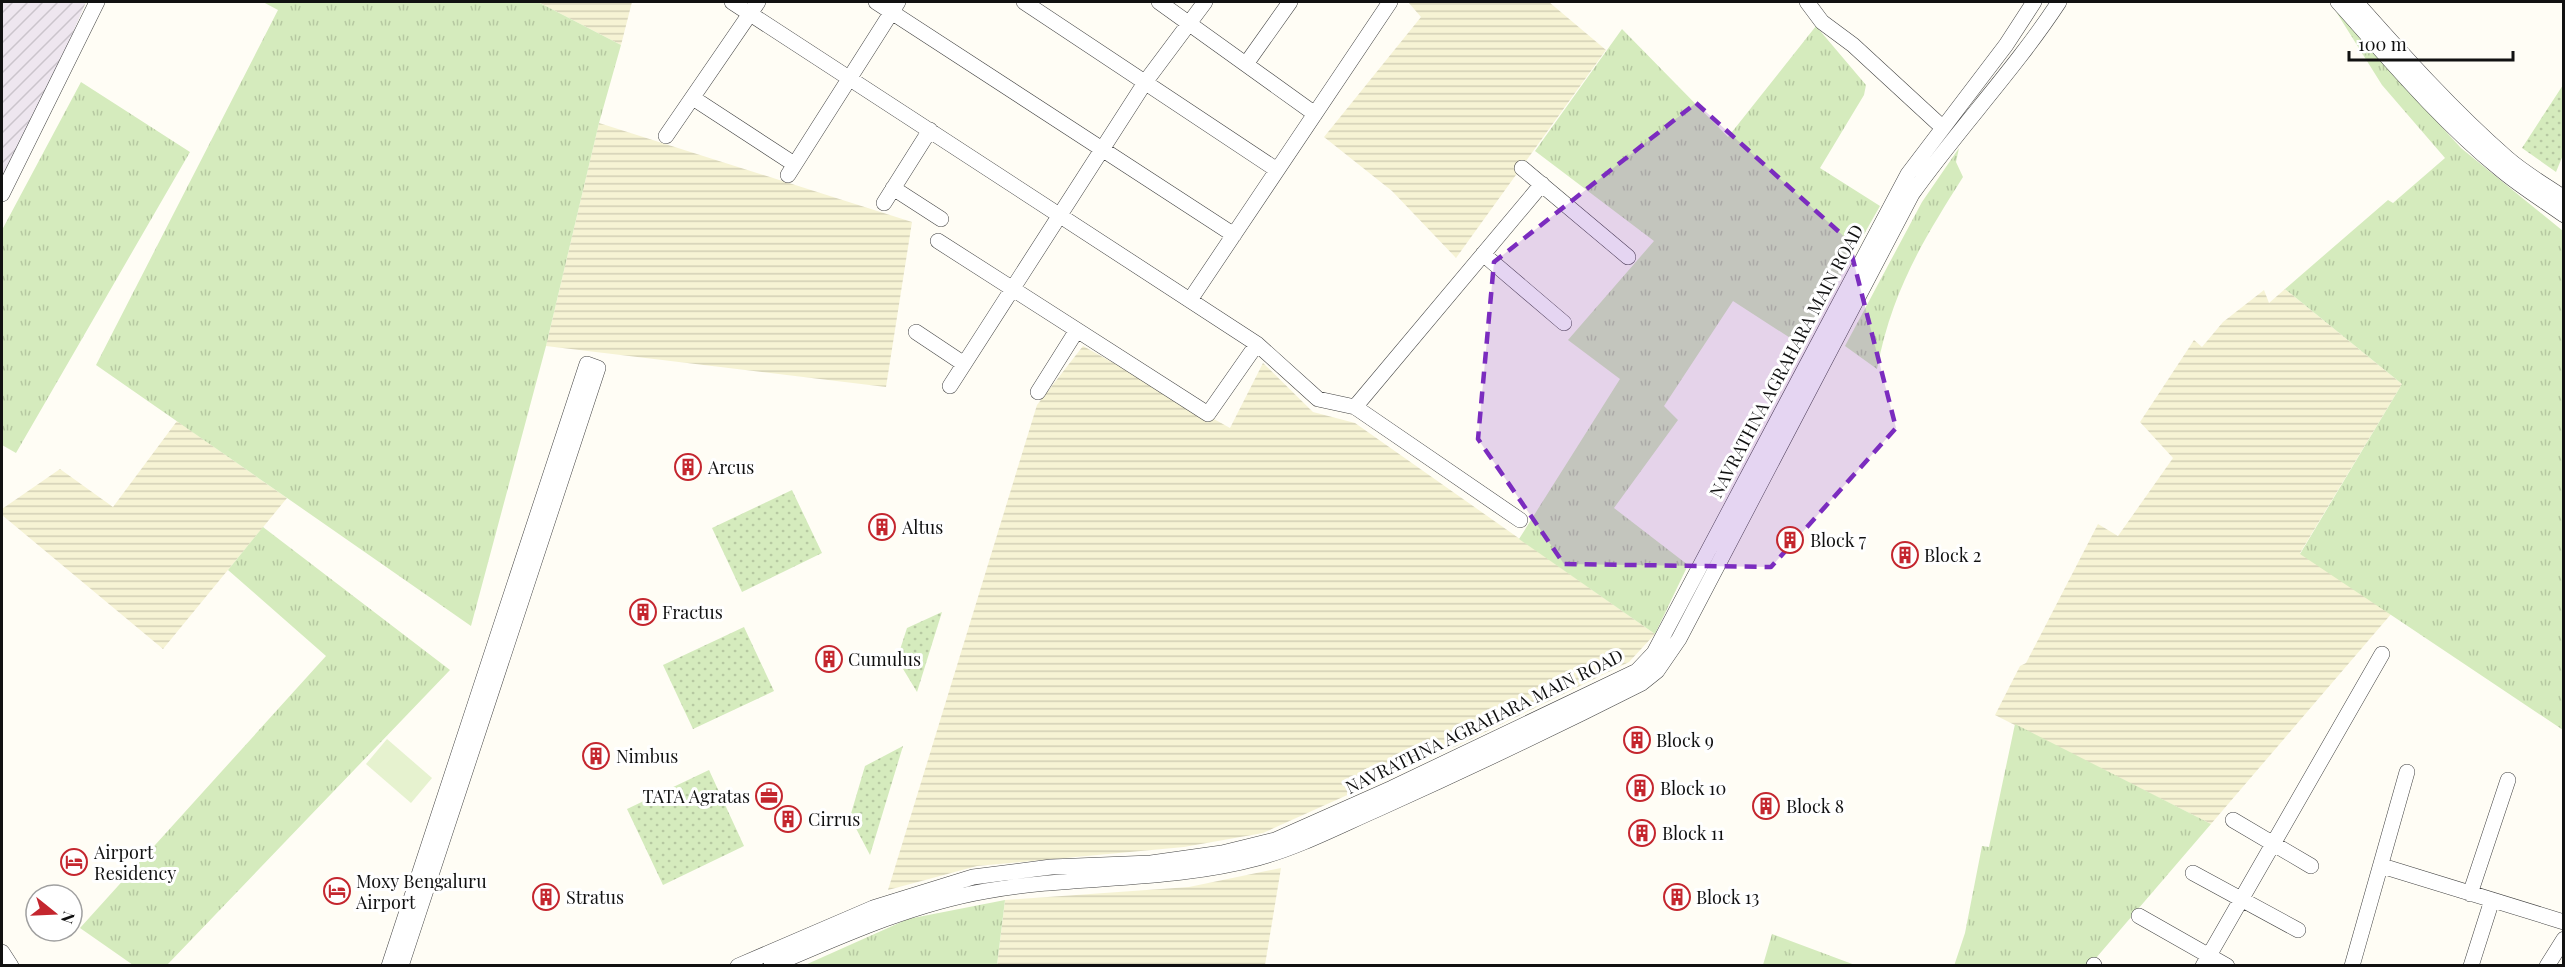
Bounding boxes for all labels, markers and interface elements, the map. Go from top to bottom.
scale bar [2349,24,2512,62]
text: 100 m [2358,32,2407,56]
street label: NAVRATHNA AGRAHARA MAIN ROAD [1704,220,1868,502]
building icon: Arcus [673,452,703,482]
place label: Arcus [707,455,754,479]
building icon: Altus [867,512,897,542]
place label: Altus [901,515,943,539]
building icon: Block 7 [1775,525,1805,555]
place label: Block 7 [1810,528,1867,552]
building icon: Block 2 [1890,540,1920,570]
place label: Block 2 [1924,543,1981,567]
building icon: Fractus [628,597,658,627]
place label: Fractus [662,600,723,624]
street label: NAVRATHNA AGRAHARA MAIN ROAD [1341,643,1627,799]
building icon: Cumulus [814,644,844,674]
place label: Cumulus [848,647,921,671]
building icon: Block 9 [1622,725,1652,755]
place label: Block 9 [1656,728,1714,752]
building icon: Nimbus [581,741,611,771]
place label: Nimbus [616,744,678,768]
building icon: Block 10 [1625,773,1655,803]
place label: Block 10 [1660,776,1726,800]
office icon: TATA Agratas [754,781,784,811]
place label: TATA Agratas [642,784,750,808]
building icon: Block 8 [1751,791,1781,821]
place label: Block 8 [1786,794,1844,818]
building icon: Cirrus [773,804,803,834]
place label: Cirrus [808,807,860,831]
building icon: Block 11 [1627,818,1657,848]
place label: Block 11 [1662,821,1724,845]
place label: Airport Residency [93,840,176,885]
hotel icon: Airport Residency [59,847,89,877]
place label: Moxy Bengaluru Airport [355,869,487,914]
hotel icon: Moxy Bengaluru Airport [322,876,352,906]
building icon: Stratus [531,882,561,912]
building icon: Block 13 [1662,882,1692,912]
north arrow [24,883,84,943]
place label: Stratus [566,885,624,909]
place label: Block 13 [1696,885,1759,909]
text: N [57,909,81,927]

